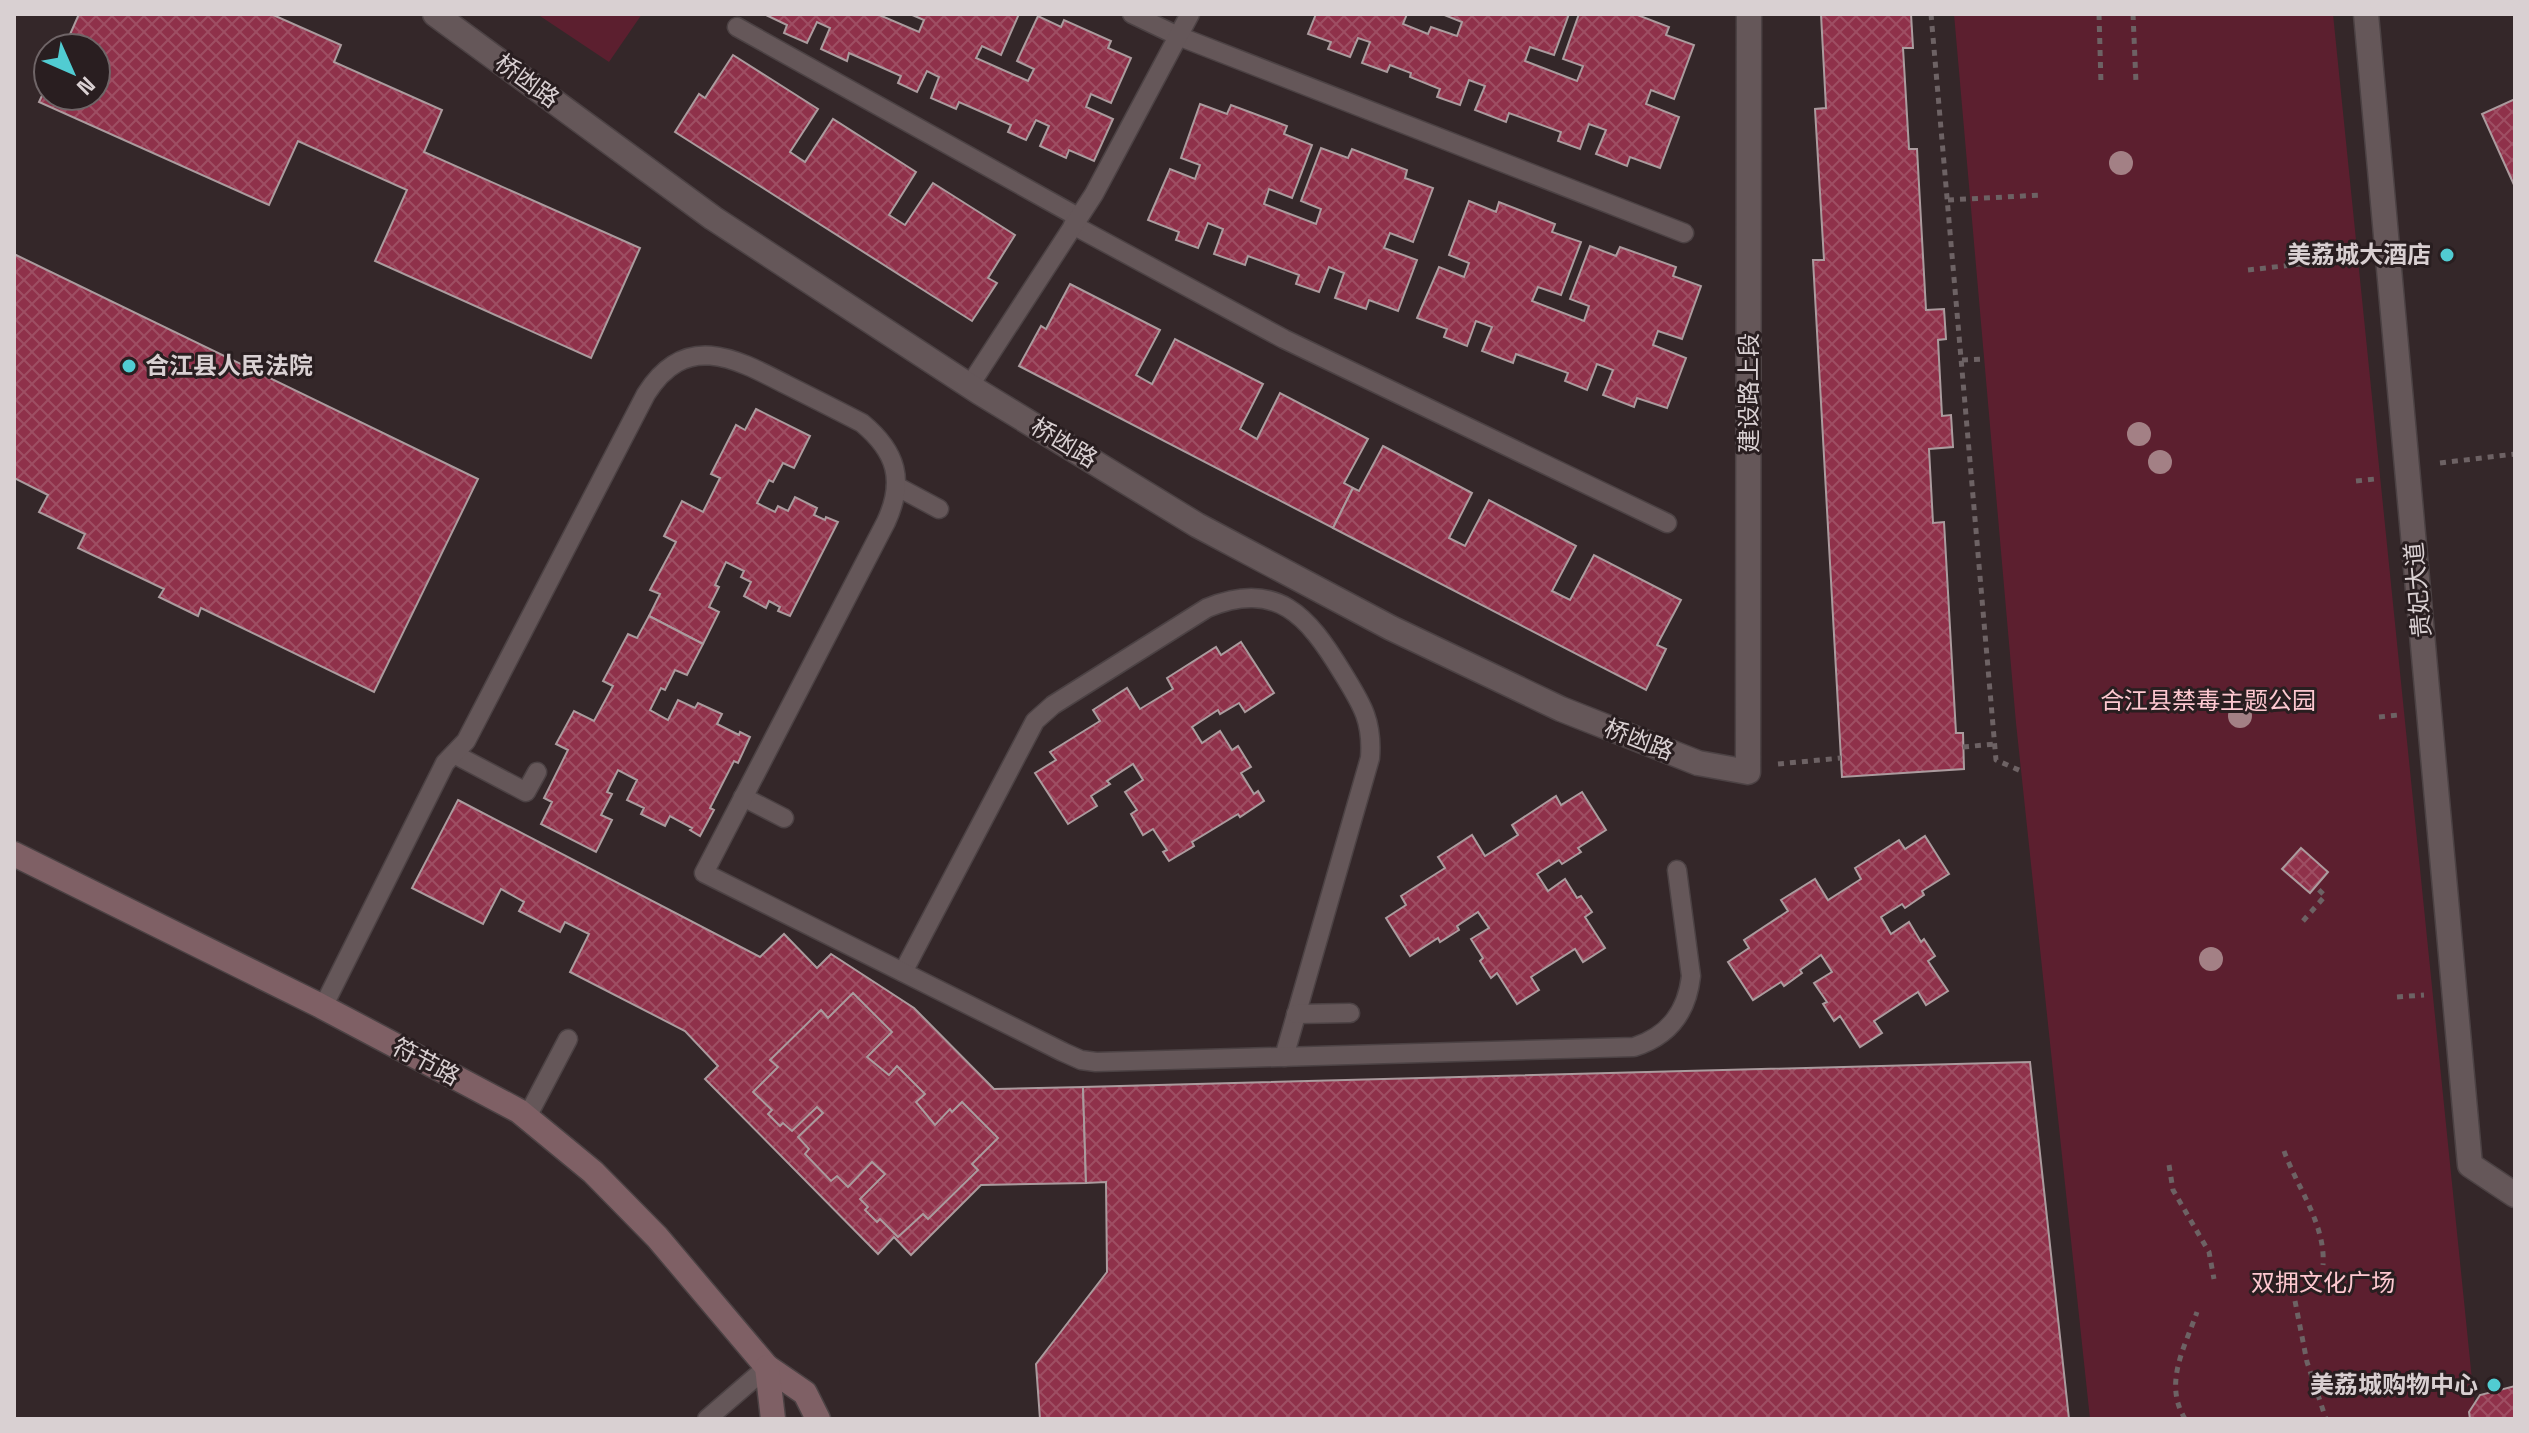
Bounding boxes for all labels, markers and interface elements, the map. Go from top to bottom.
north arrow [32,32,112,112]
street label: 桥凼路 [489,47,566,114]
text: N [71,71,101,101]
place label: 美荔城大酒店 [2287,239,2431,270]
marker: 美荔城大酒店 [2438,246,2456,264]
street label: 建设路上段 [1733,333,1764,453]
place label: 合江县人民法院 [145,350,313,381]
marker: 合江县人民法院 [120,357,138,375]
street label: 桥凼路 [1025,411,1103,474]
street label: 贵妃大道 [2398,541,2437,639]
park label: 合江县禁毒主题公园 [2100,685,2316,716]
street label: 桥凼路 [1600,712,1678,767]
street label: 符节路 [387,1031,465,1092]
park label: 双拥文化广场 [2251,1267,2395,1298]
place label: 美荔城购物中心 [2310,1369,2478,1400]
marker: 美荔城购物中心 [2485,1376,2503,1394]

